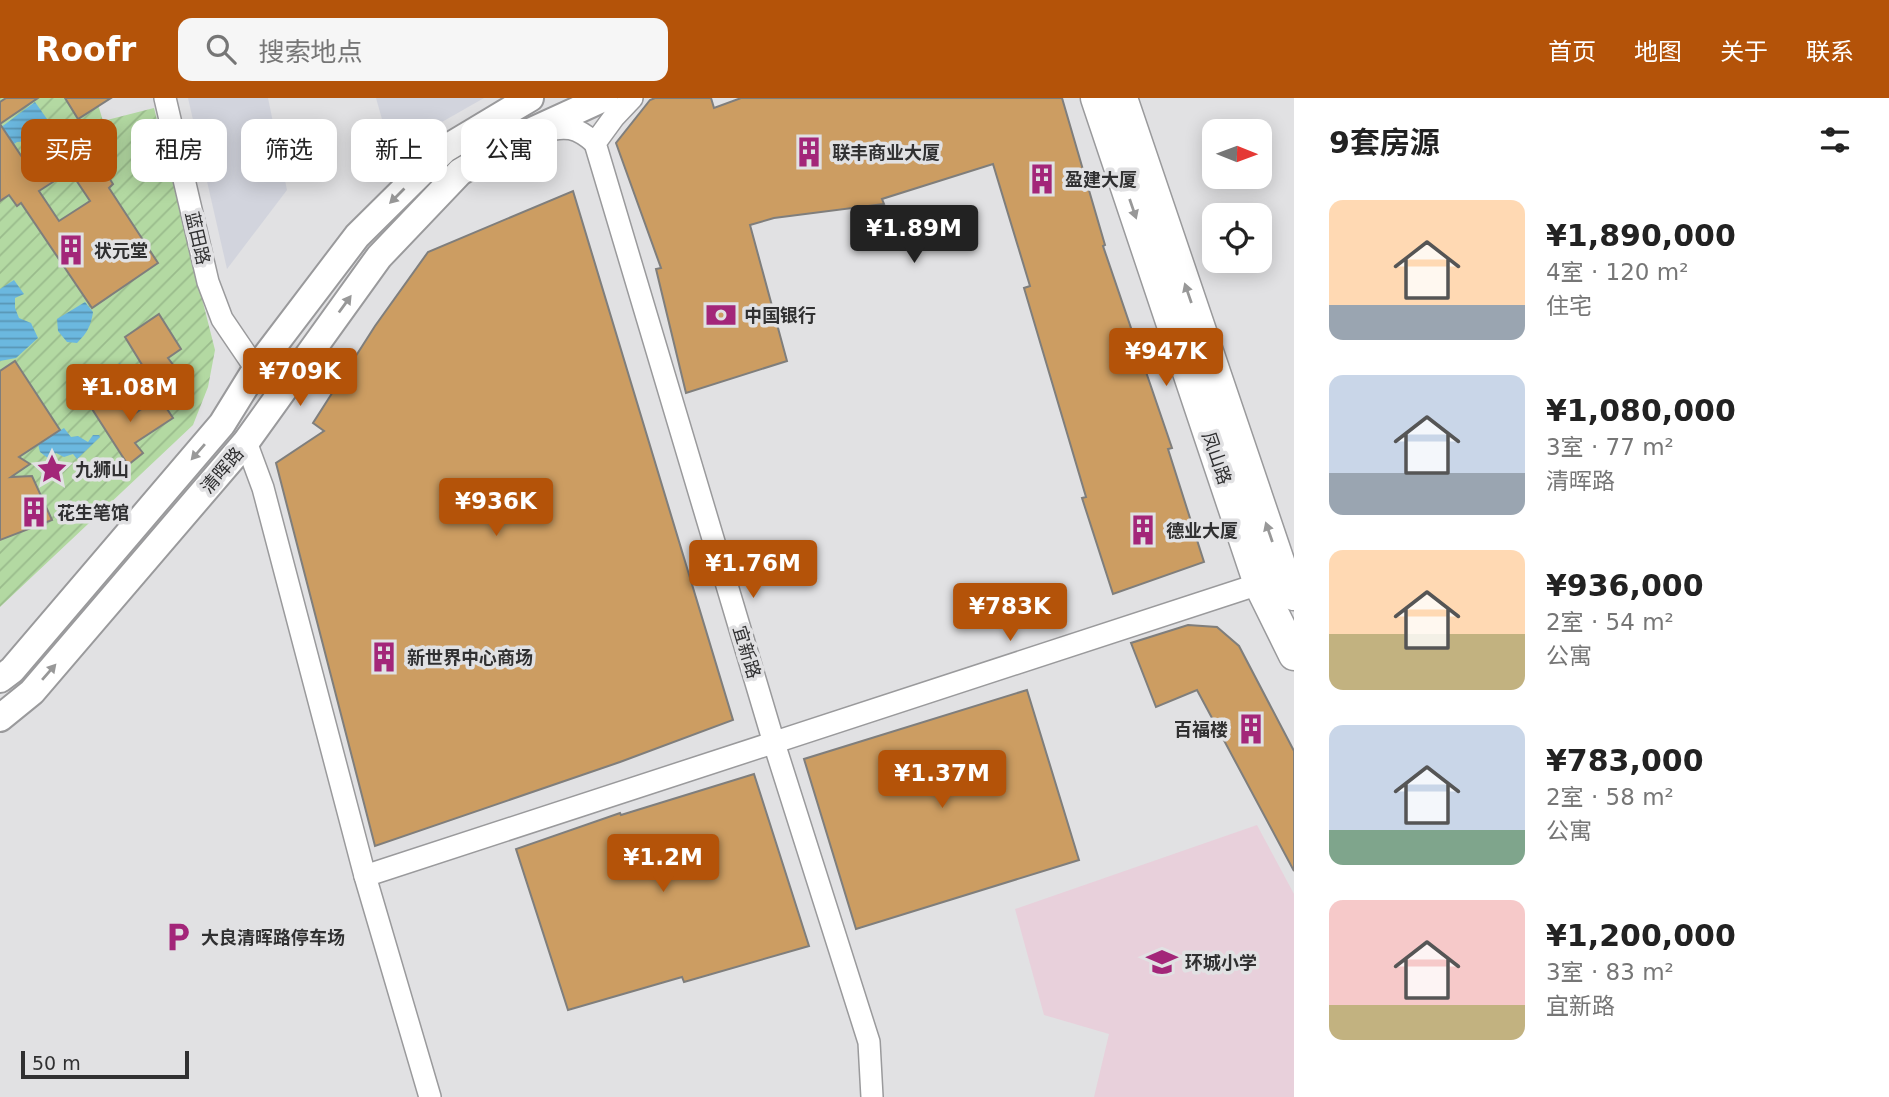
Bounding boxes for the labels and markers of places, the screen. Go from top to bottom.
building icon: 联丰商业大厦 [792,135,826,169]
place label: 联丰商业大厦 [832,142,940,163]
building icon: 盈建大厦 [1025,162,1059,196]
place label: 盈建大厦 [1065,169,1137,190]
pin: ¥1.89M [857,206,971,265]
building icon: 状元堂 [54,233,88,267]
place label: 状元堂 [94,240,148,261]
bank icon: 中国银行 [704,298,738,332]
place label: 中国银行 [744,305,816,326]
pin: ¥947K [1117,328,1215,388]
pin: ¥709K [251,348,349,408]
pin: ¥1.08M [73,364,187,424]
place icon: 九狮山 [35,452,69,486]
place label: 九狮山 [75,459,129,480]
pin: ¥936K [447,478,545,538]
building icon: 花生笔馆 [17,495,51,529]
place label: 花生笔馆 [57,502,129,523]
building icon: 德业大厦 [1126,513,1160,547]
place label: 德业大厦 [1166,520,1238,541]
pin: ¥1.76M [696,540,810,600]
pin: ¥783K [961,584,1059,643]
building icon: 新世界中心商场 [367,640,401,674]
place label: 新世界中心商场 [407,647,533,668]
building icon: 百福楼 [1234,712,1268,746]
place label: 百福楼 [1174,719,1228,740]
pin: ¥1.37M [885,750,999,810]
pin: ¥1.2M [614,834,712,894]
parking icon: 大良清晖路停车场 [161,920,195,954]
place label: 大良清晖路停车场 [201,927,345,948]
school or university icon: 环城小学 [1145,945,1179,979]
place label: 环城小学 [1185,952,1257,973]

